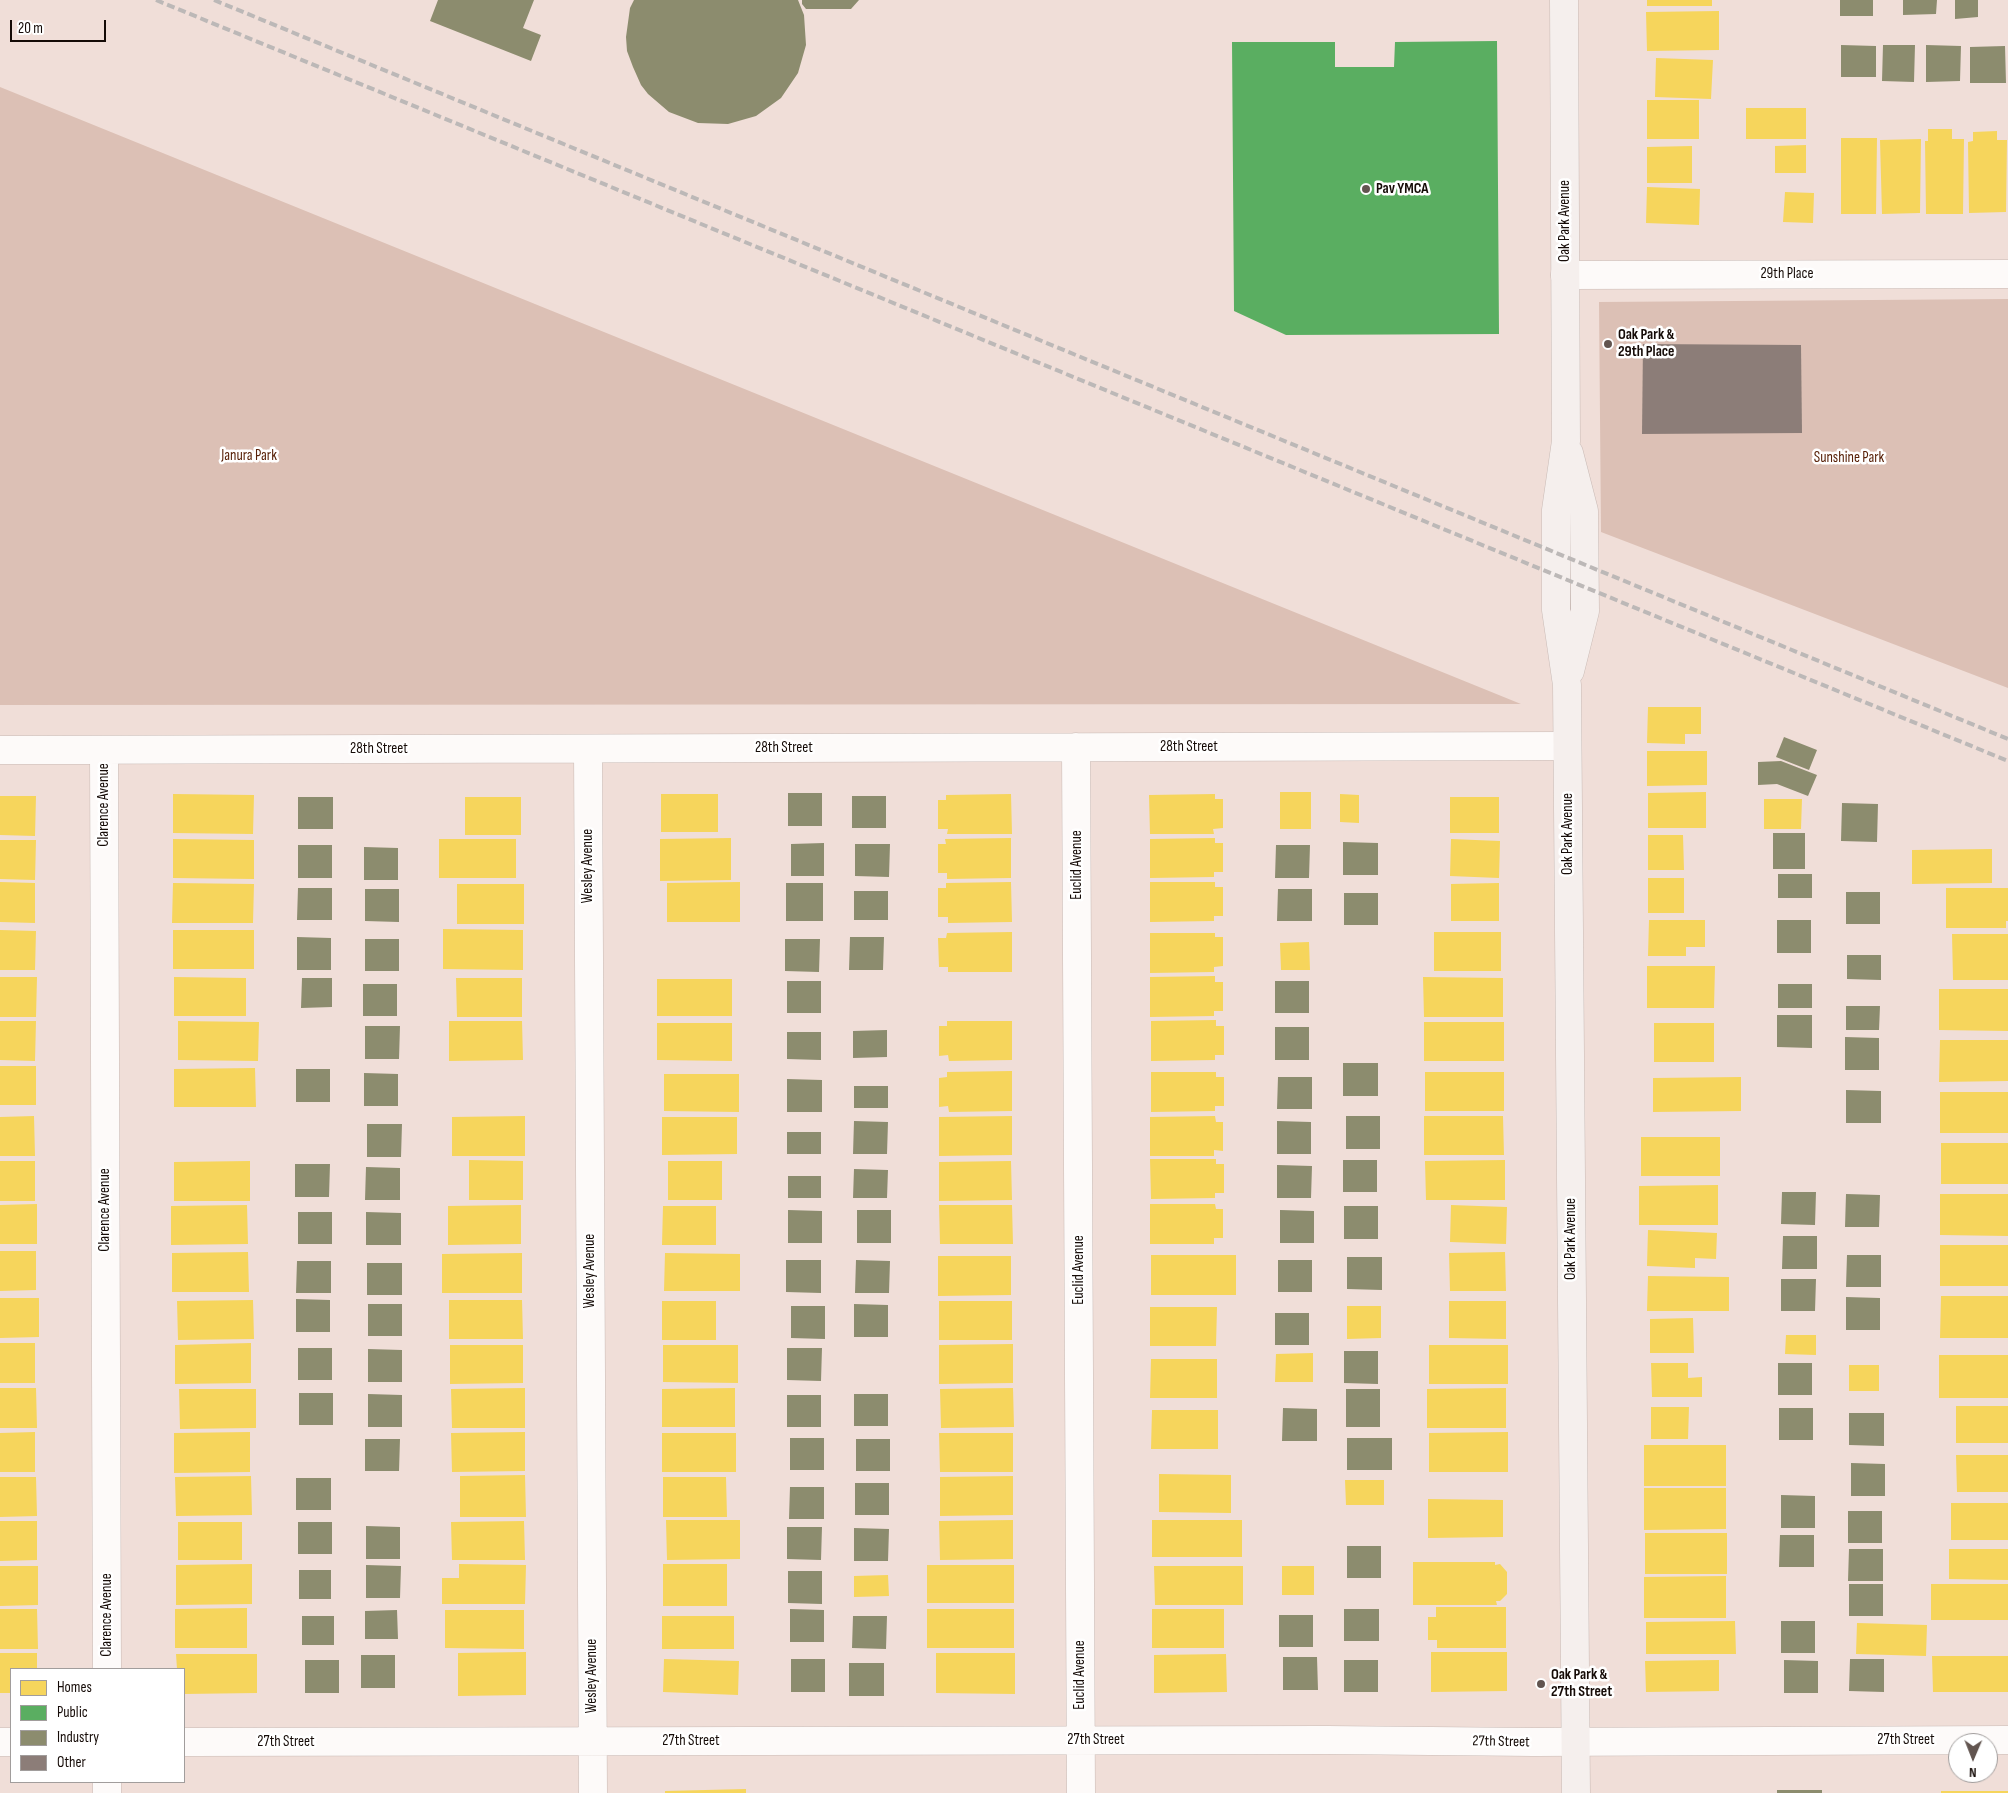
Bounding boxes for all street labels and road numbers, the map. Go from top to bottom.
street label: Oak Park Avenue [1556,180,1574,262]
street label: 29th Place [1760,265,1814,283]
street label: 28th Street [1160,738,1218,756]
street label: 28th Street [755,739,813,757]
street label: 28th Street [350,740,408,758]
street label: Clarence Avenue [95,763,113,847]
street label: Oak Park Avenue [1559,793,1577,875]
street label: Wesley Avenue [579,829,597,903]
street label: Euclid Avenue [1068,830,1086,900]
street label: Clarence Avenue [96,1168,114,1252]
street label: Oak Park Avenue [1562,1198,1580,1280]
street label: Wesley Avenue [581,1234,599,1308]
street label: Euclid Avenue [1070,1235,1088,1305]
street label: Clarence Avenue [98,1573,116,1657]
street label: Wesley Avenue [583,1639,601,1713]
street label: Euclid Avenue [1071,1640,1089,1710]
street label: 27th Street [1067,1731,1125,1749]
street label: 27th Street [1877,1731,1935,1749]
street label: 27th Street [662,1732,720,1750]
street label: 27th Street [257,1733,315,1751]
street label: 27th Street [1472,1733,1530,1751]

